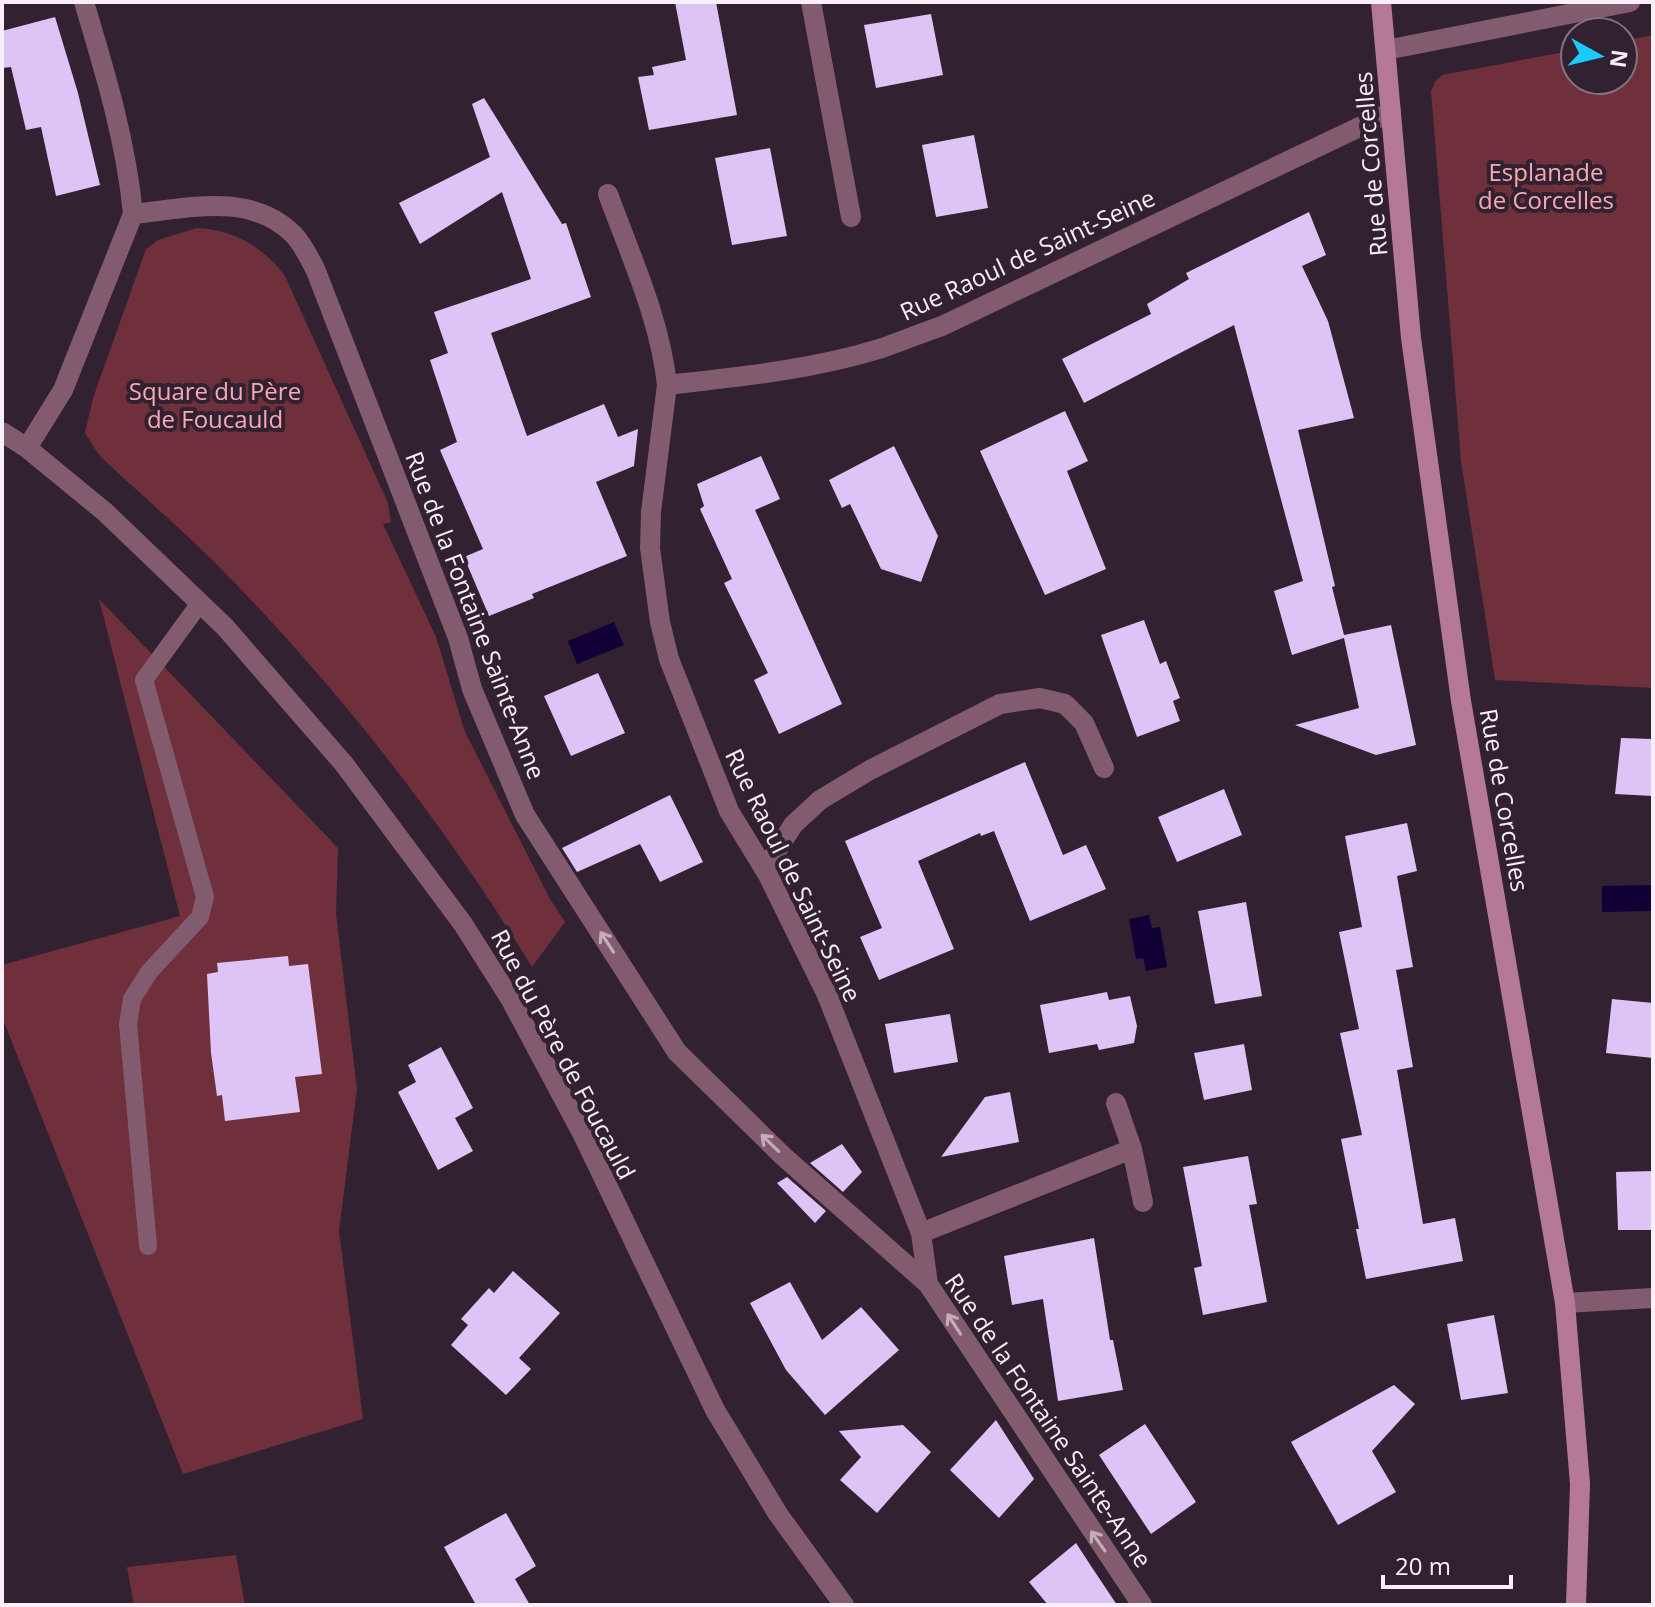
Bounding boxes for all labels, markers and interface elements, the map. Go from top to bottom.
north arrow [1559,16,1639,96]
text: N [1604,48,1636,70]
street label: Rue de Corcelles [1346,70,1394,258]
park label: Esplanade de Corcelles [1478,155,1614,216]
street label: Rue Raoul de Saint-Seine [894,180,1160,328]
park label: Square du Père de Foucauld [129,374,301,435]
street label: Rue de la Fontaine Sainte-Anne [398,446,554,784]
street label: Rue de Corcelles [1473,706,1537,894]
street label: Rue Raoul de Saint-Seine [718,743,870,1007]
street label: Rue du Père de Foucauld [484,923,644,1185]
one-way arrow [598,931,614,954]
one-way arrow [760,1133,780,1152]
street label: Rue de la Fontaine Sainte-Anne [938,1266,1160,1574]
one-way arrow [946,1313,962,1336]
one-way arrow [1090,1530,1106,1552]
scale bar [1383,1539,1511,1589]
text: 20 m [1395,1549,1451,1582]

